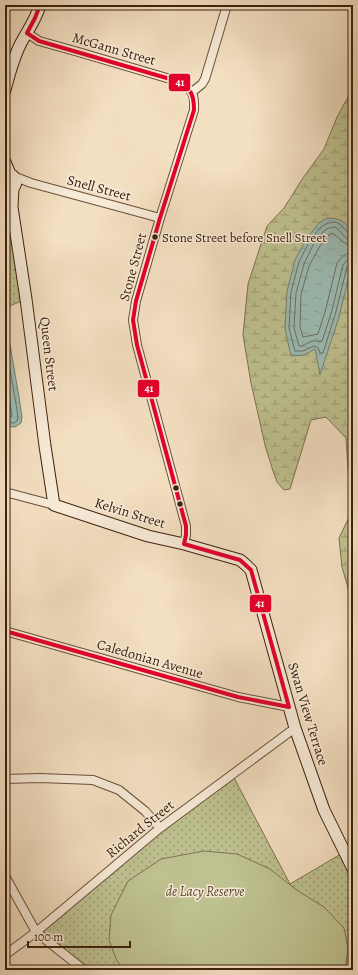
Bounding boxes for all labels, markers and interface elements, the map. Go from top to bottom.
street label: McGann Street [70,28,158,70]
line badge: 41 [168,73,191,92]
text: 41 [175,75,185,90]
street label: Snell Street [65,170,133,206]
place label: Stone Street before Snell Street [162,229,327,246]
street label: Stone Street [115,230,151,303]
marker: Stone Street before Snell Street [150,232,160,242]
street label: Queen Street [35,316,63,393]
line badge: 41 [137,379,160,398]
text: 41 [144,381,154,396]
unlabelled marker [171,483,181,493]
street label: Kelvin Street [92,493,168,533]
unlabelled marker [175,499,185,509]
line badge: 41 [249,594,272,613]
text: 41 [255,596,265,611]
street label: Caledonian Avenue [95,635,205,683]
street label: Swan View Terrace [283,660,333,768]
street label: Richard Street [102,796,178,862]
park label: de Lacy Reserve [166,882,244,901]
scale bar [28,923,130,949]
text: 100 m [34,929,63,945]

